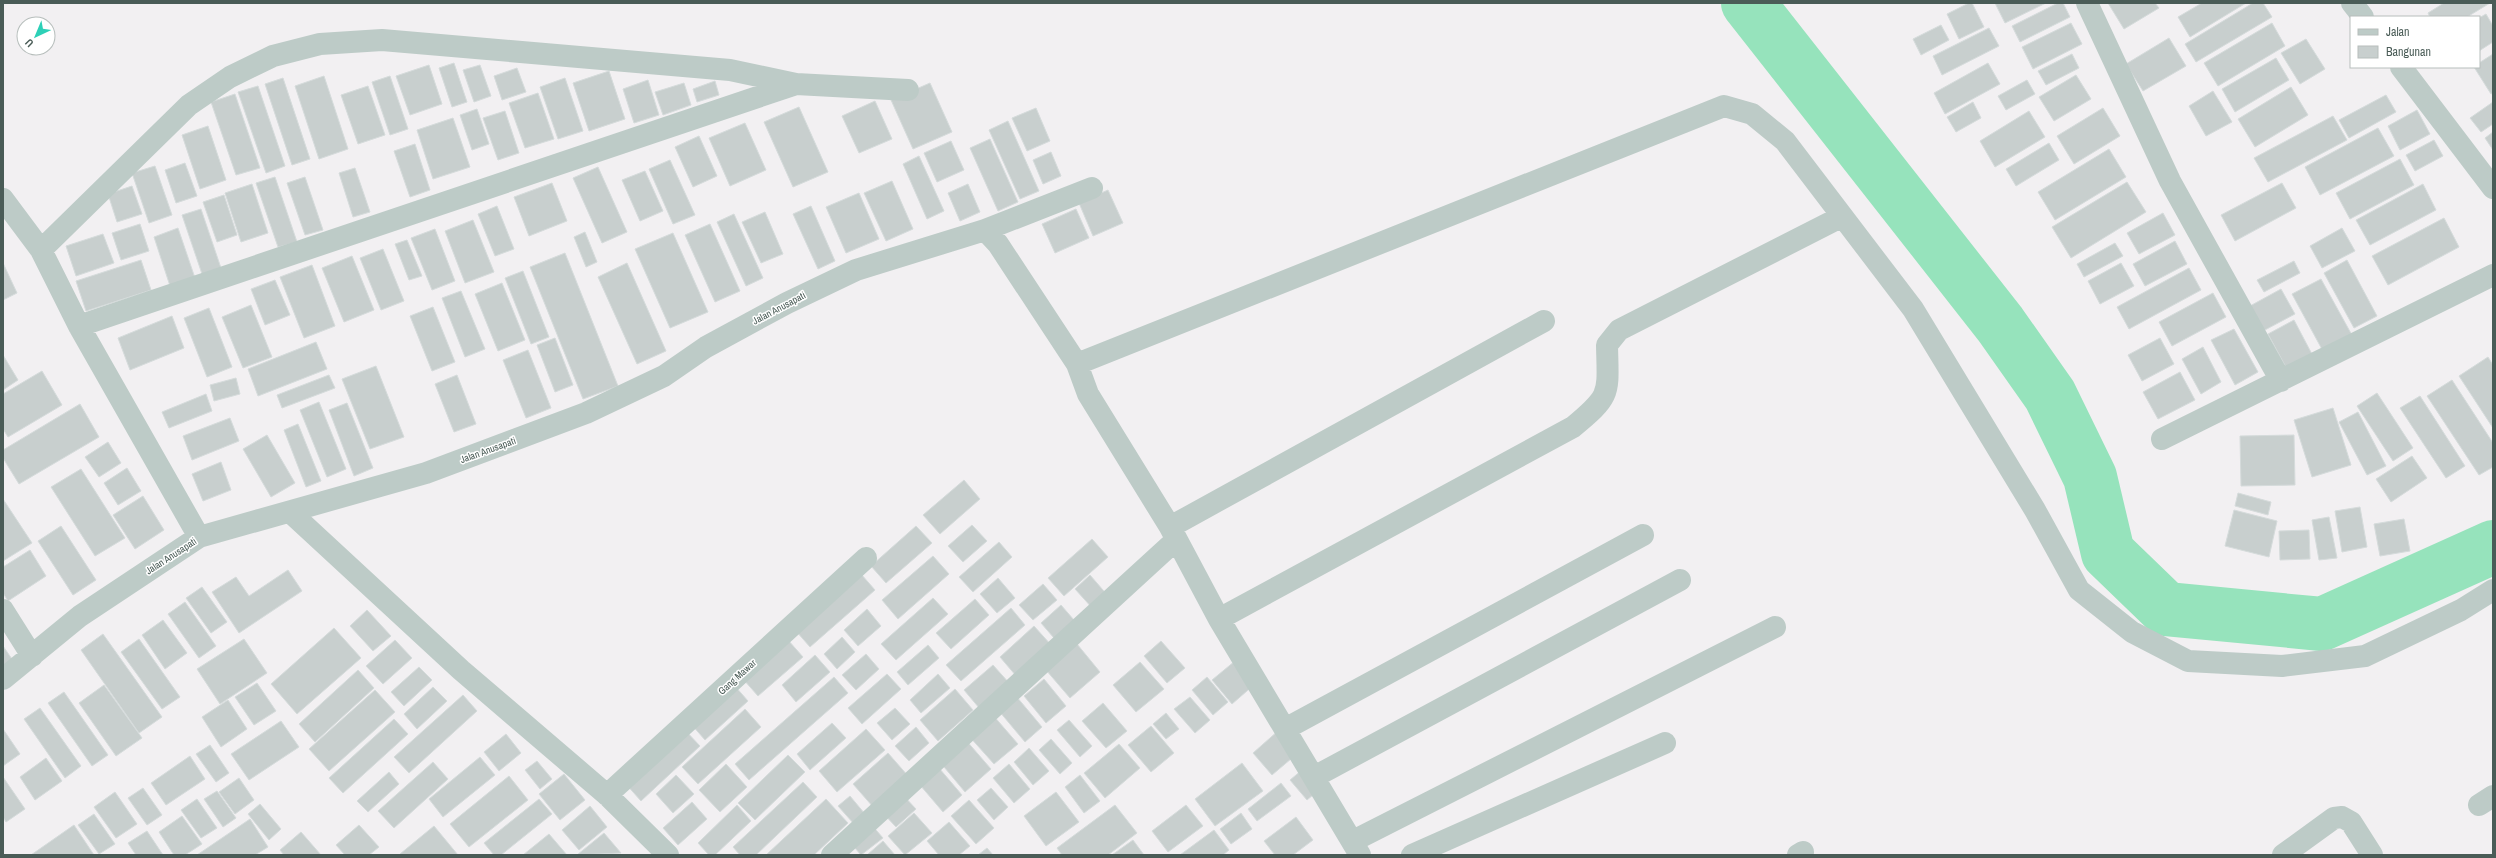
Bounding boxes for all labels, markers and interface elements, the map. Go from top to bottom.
north arrow [16,16,56,56]
legend [2350,16,2480,68]
text: Jalan [2386,24,2410,40]
text: U [22,36,36,50]
text: Bangunan [2386,44,2431,60]
street label: Jalan Anusapati [750,289,808,327]
street label: Jalan Anusapati [458,434,518,466]
street label: Jalan Anusapati [143,535,199,577]
street label: Gang Mawar [715,656,759,698]

